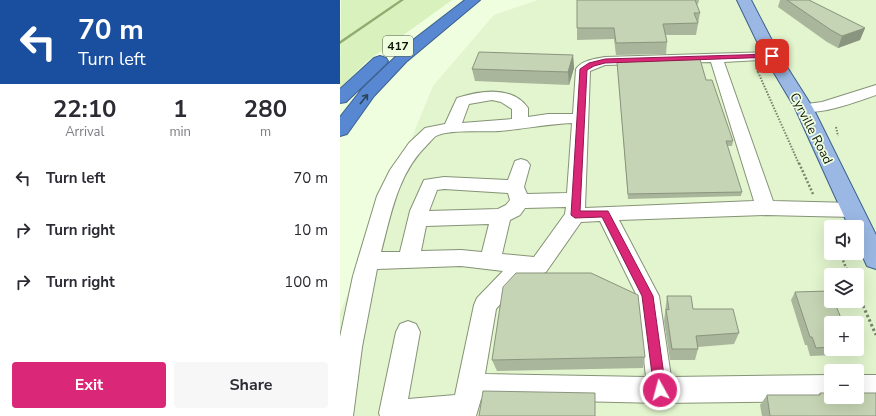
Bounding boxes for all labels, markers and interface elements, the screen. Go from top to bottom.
text: 70 m [78,11,144,49]
icon: left [12,16,64,68]
road number: 417 [383,36,413,56]
pin [755,39,789,73]
icon: arrive [761,45,783,67]
text: Turn left [78,47,146,71]
street label: Cyrville Road [785,90,837,167]
text: 22:10 [53,93,116,125]
text: 1 [173,93,187,125]
text: 280 [244,93,287,125]
one-way arrow [359,93,368,104]
text: Arrival [65,123,104,141]
text: min [169,123,191,141]
text: m [260,123,271,141]
icon: left [12,167,34,189]
text: Turn left [46,168,105,188]
text: 70 m [293,168,328,188]
icon: right [12,219,34,241]
text: Turn right [46,220,115,240]
text: 10 m [293,220,328,240]
map controls [824,220,864,404]
button: sound [824,220,864,260]
button: layers [824,268,864,308]
icon: right [12,271,34,293]
text: Turn right [46,272,115,292]
text: 100 m [284,272,328,292]
button: + [824,316,864,356]
button: Exit [12,362,166,408]
button: Share [174,362,328,408]
button: − [824,364,864,404]
position arrow [639,369,681,411]

